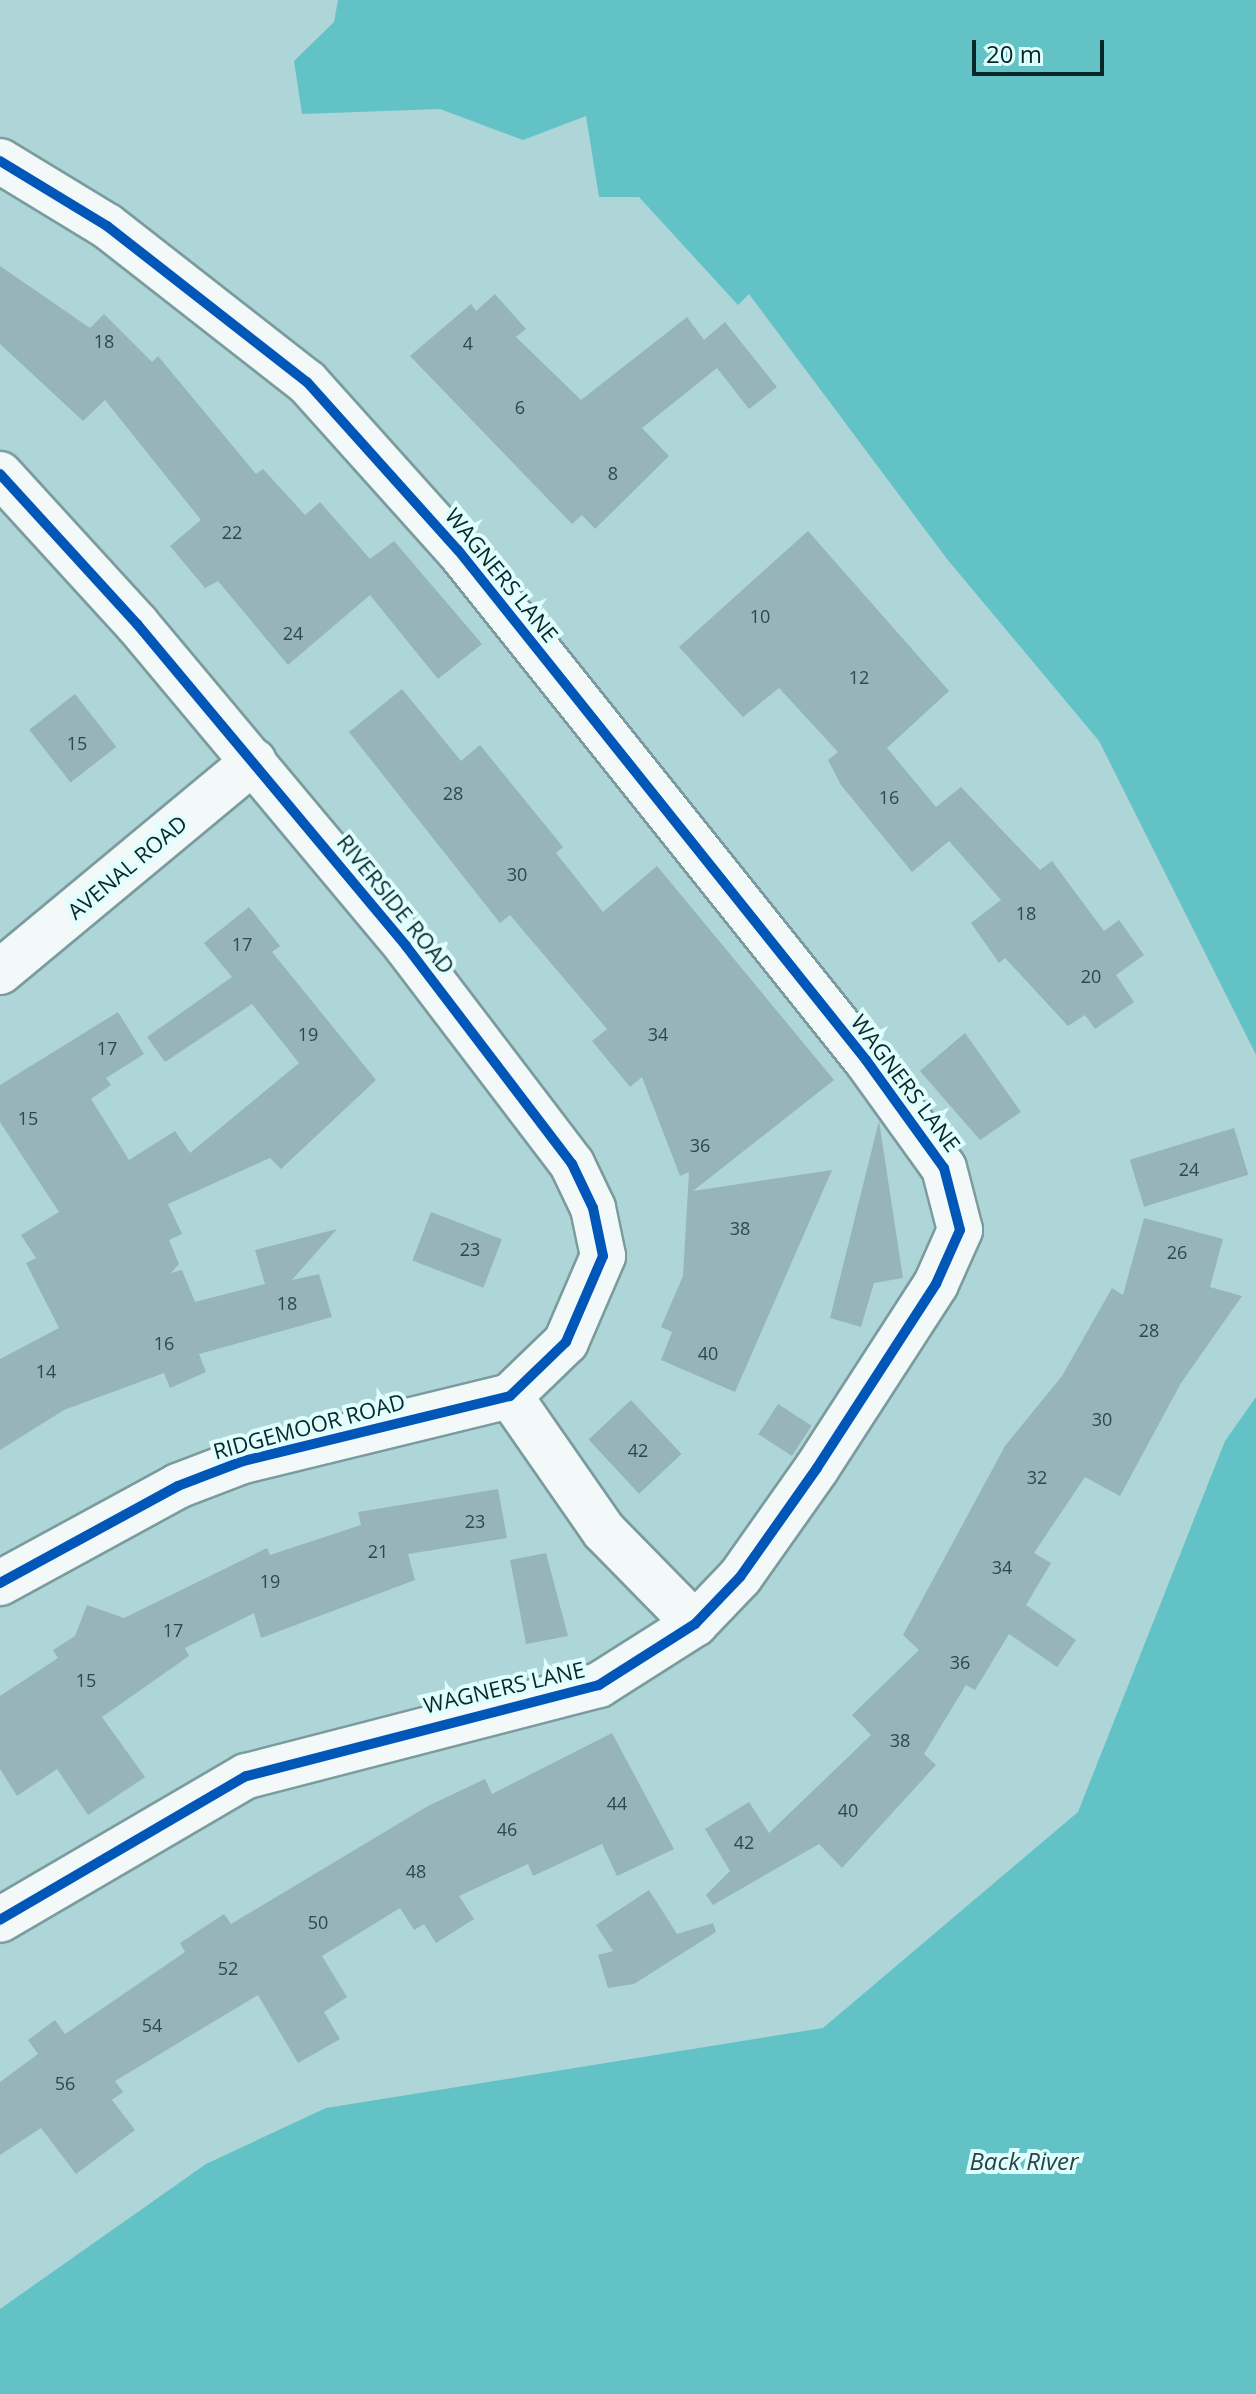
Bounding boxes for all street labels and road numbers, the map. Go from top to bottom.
street label: WAGNERS LANE [440,503,564,647]
street label: AVENAL ROAD [62,809,192,925]
street label: RIVERSIDE ROAD [332,829,460,979]
street label: WAGNERS LANE [846,1009,966,1157]
street label: RIDGEMOOR ROAD [210,1388,408,1464]
street label: WAGNERS LANE [421,1656,587,1718]

